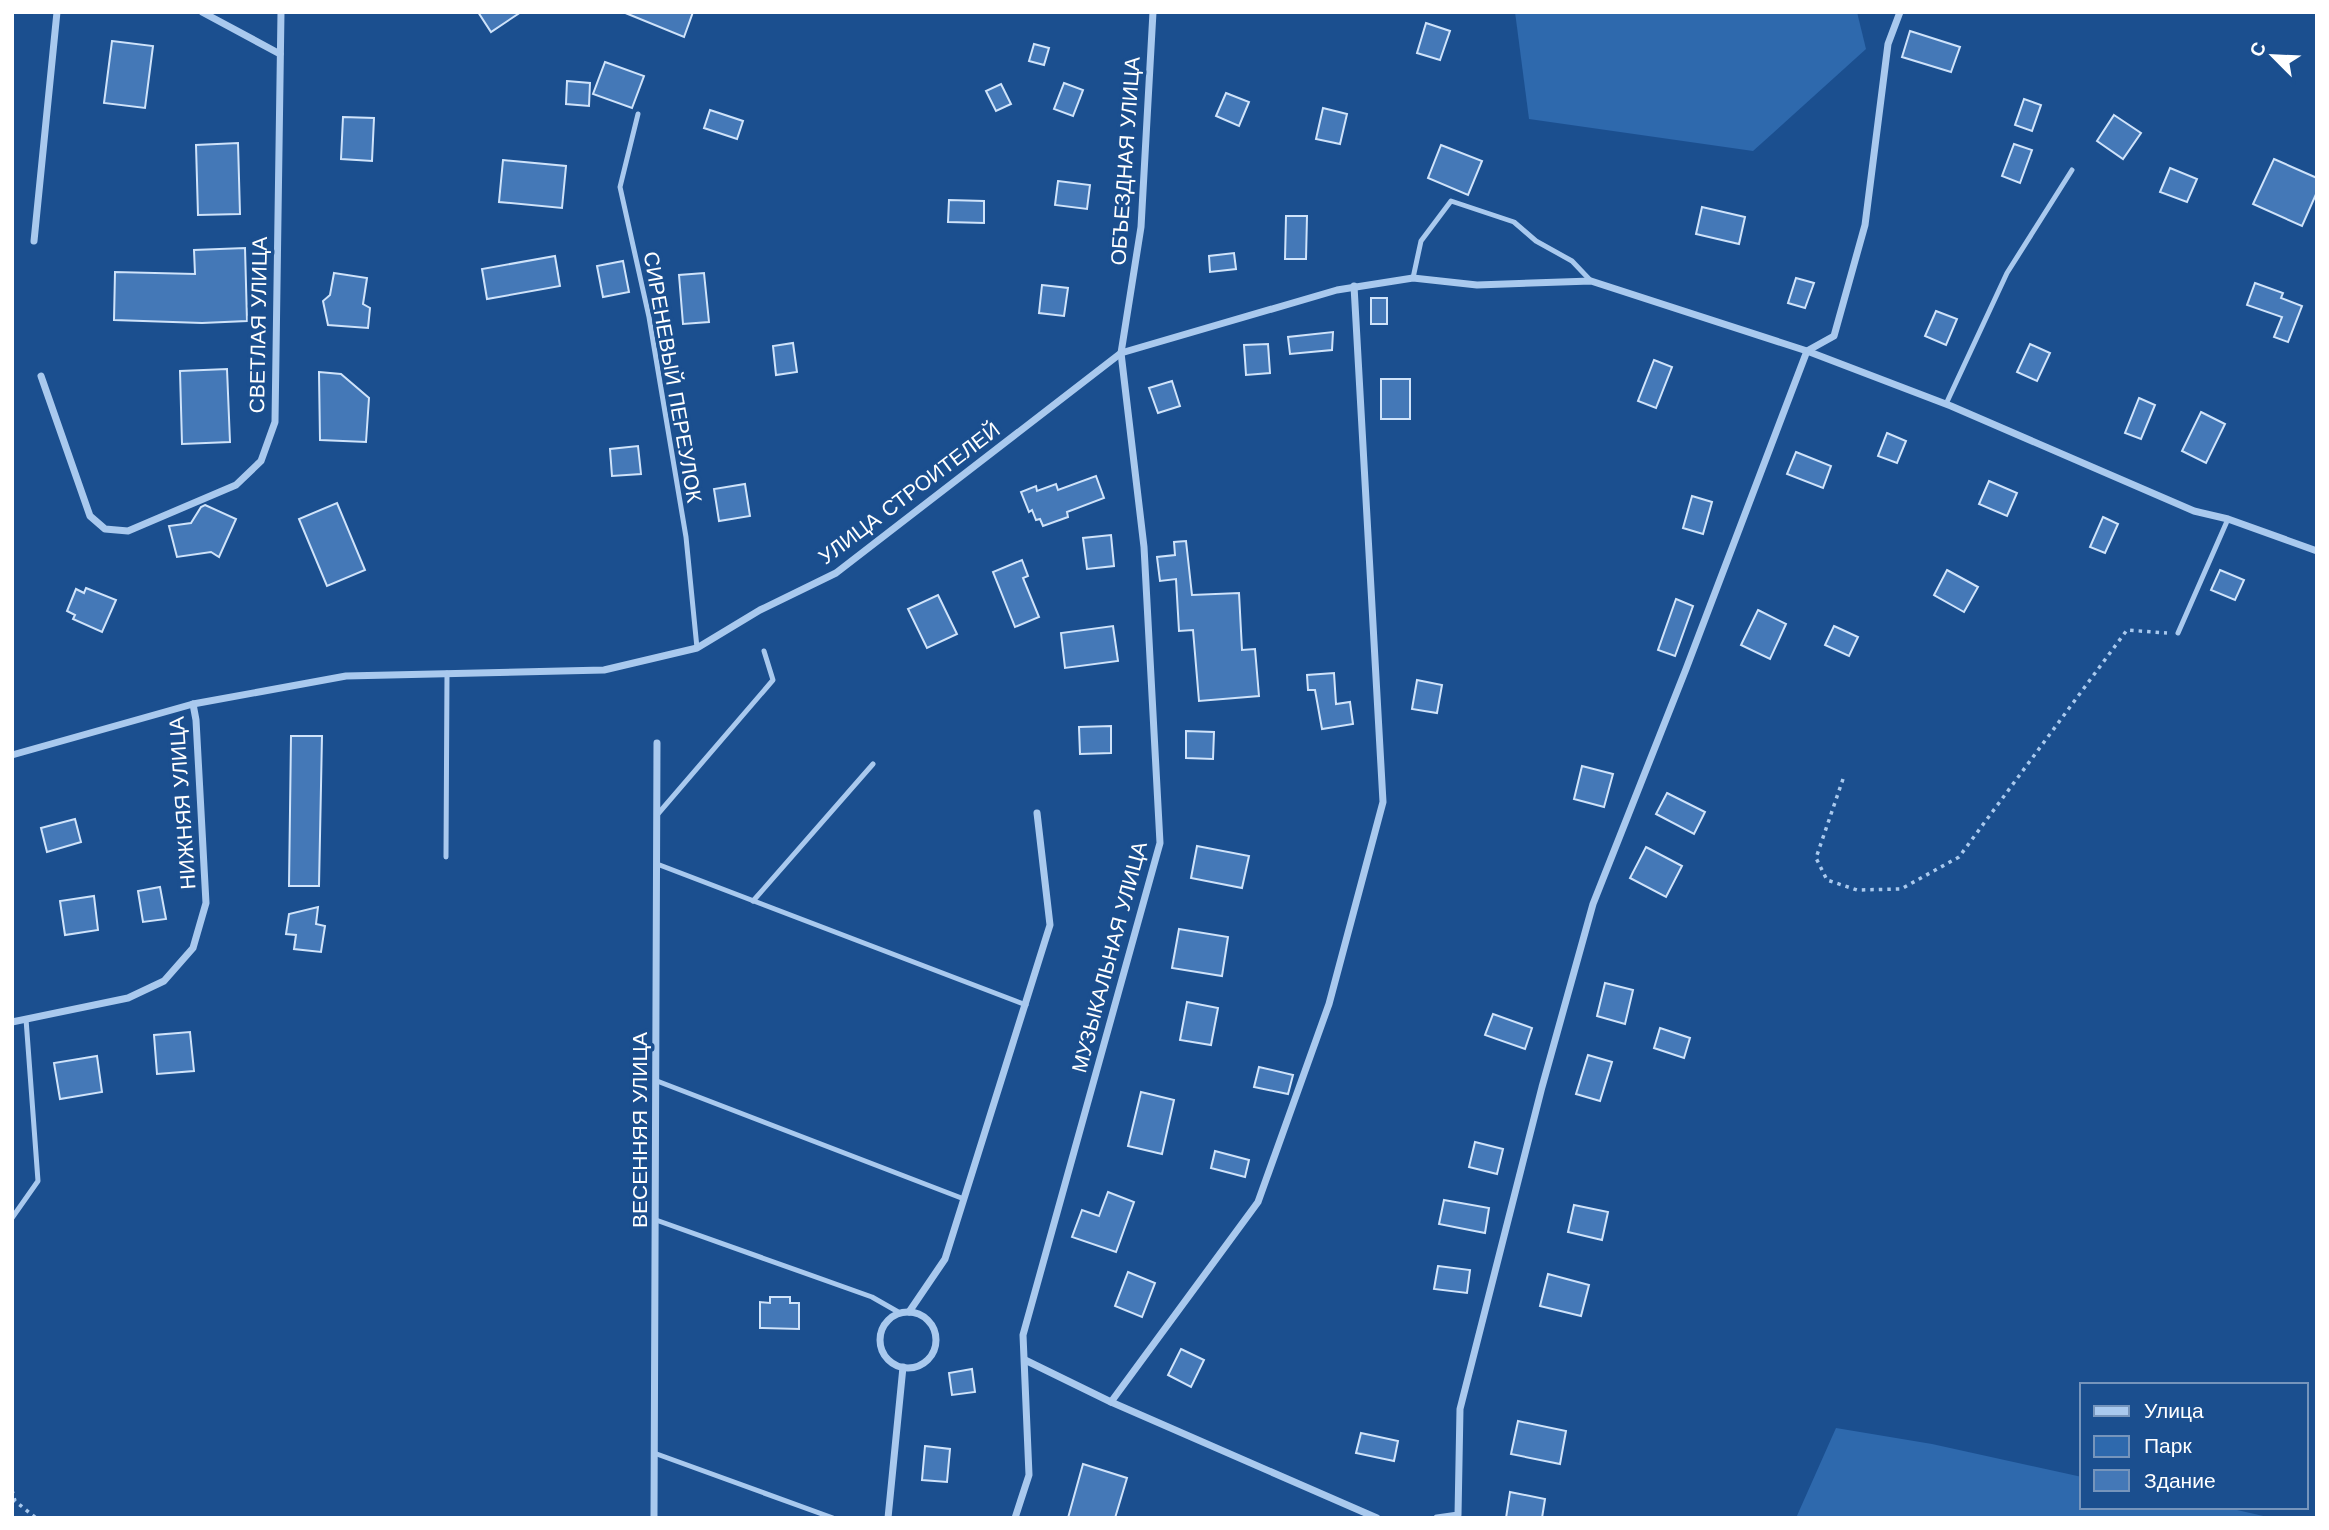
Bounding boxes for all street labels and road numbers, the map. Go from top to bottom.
street label: ОБЪЕЗДНАЯ УЛИЦА [1105,56,1145,266]
street label: СВЕТЛАЯ УЛИЦА [244,236,272,414]
street label: СИРЕНЕВЫЙ ПЕРЕУЛОК [639,250,708,505]
street label: УЛИЦА СТРОИТЕЛЕЙ [814,417,1004,569]
street label: НИЖНЯЯ УЛИЦА [163,716,201,890]
street label: МУЗЫКАЛЬНАЯ УЛИЦА [1066,839,1152,1075]
street label: ВЕСЕННЯЯ УЛИЦА [627,1032,652,1228]

